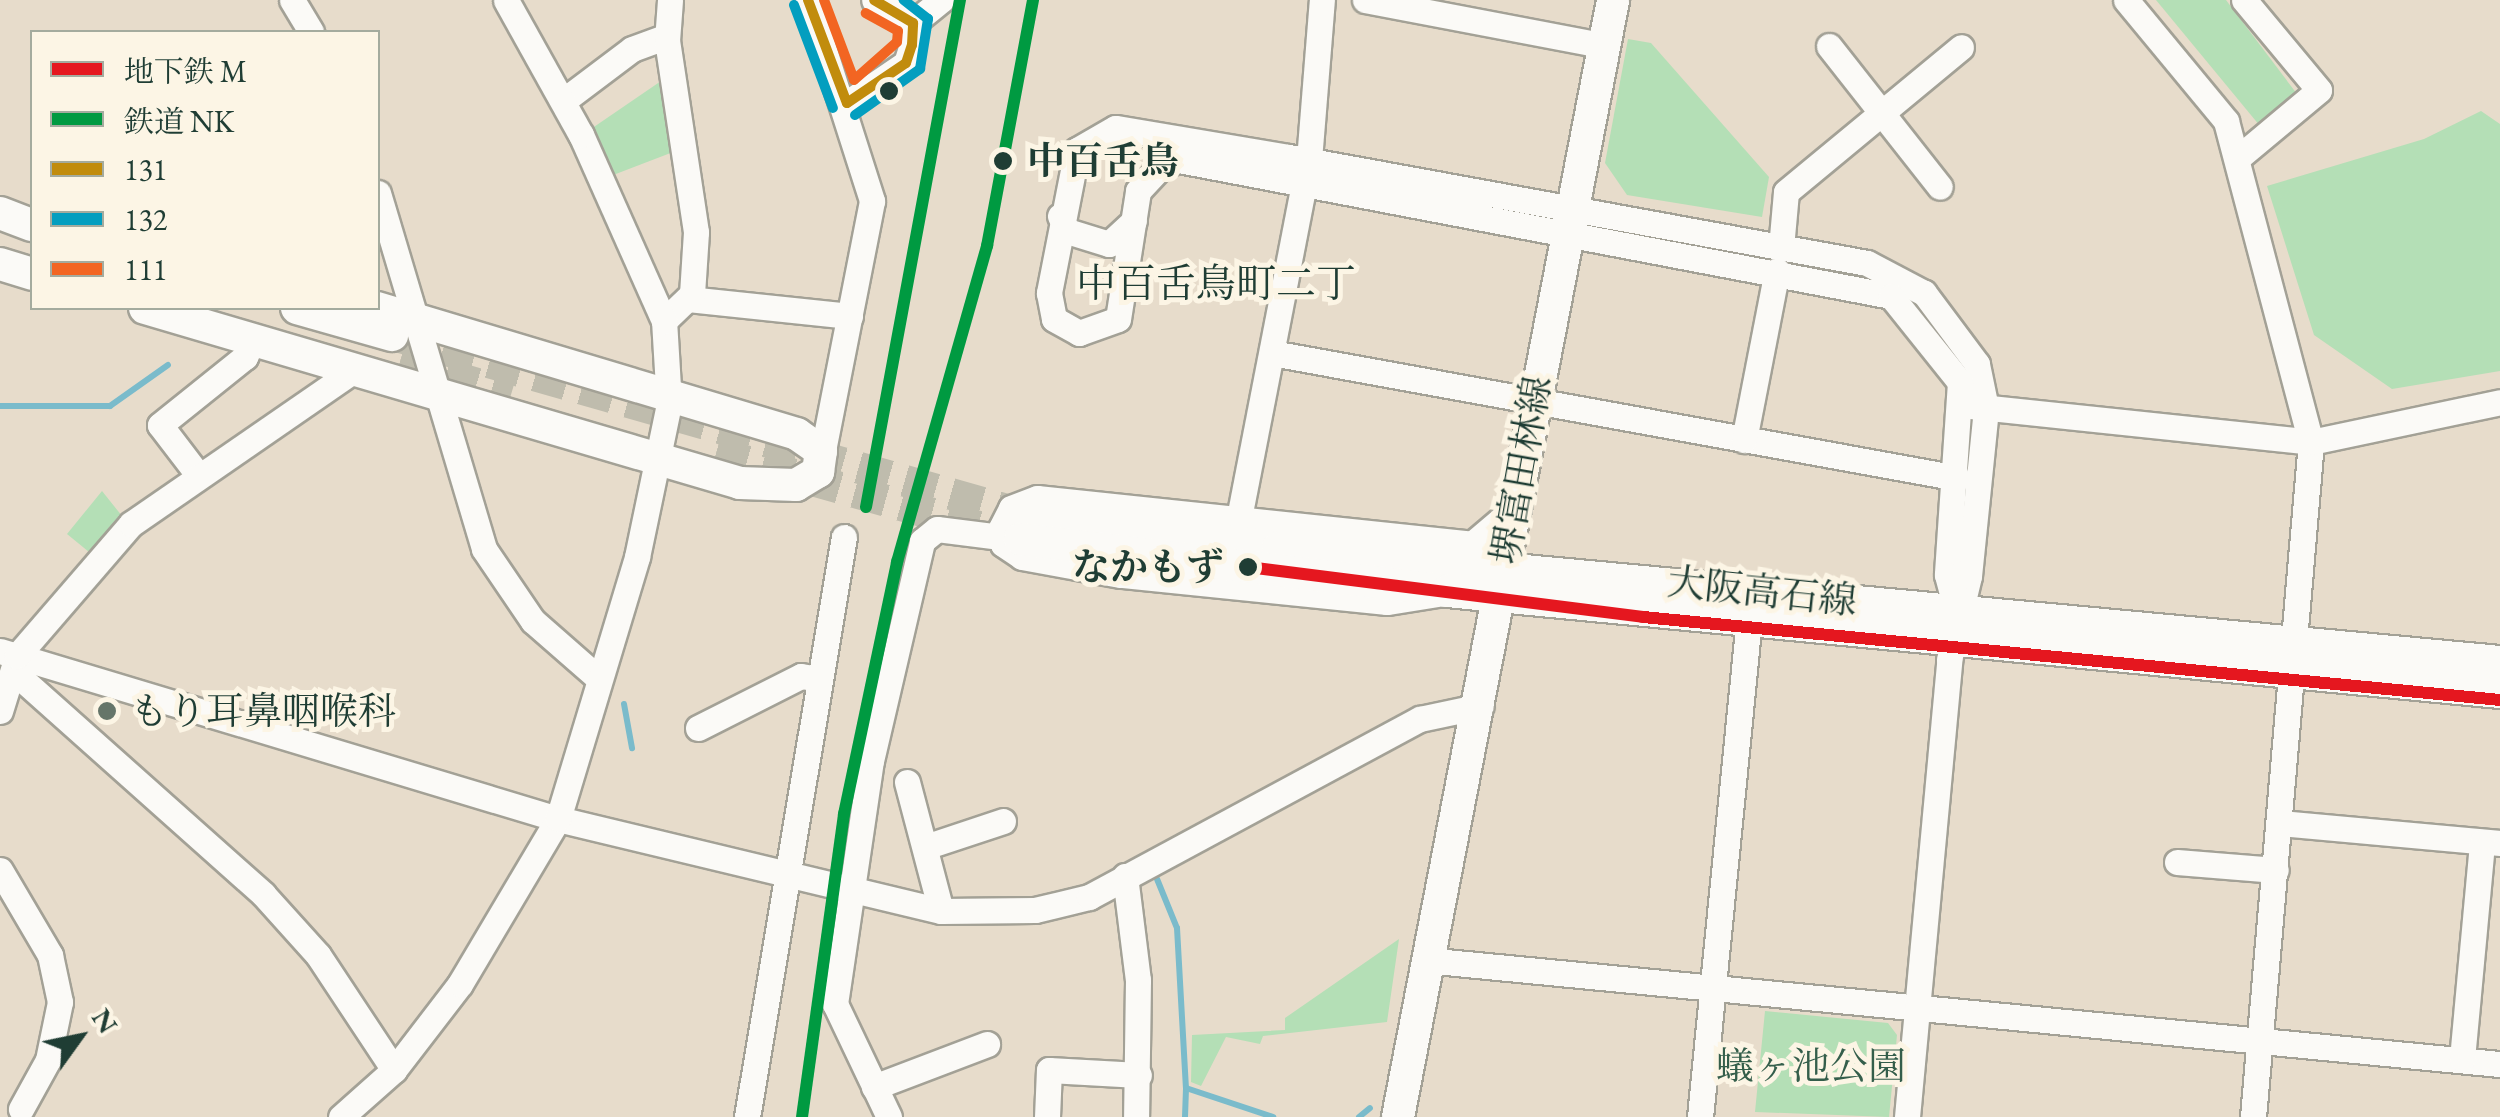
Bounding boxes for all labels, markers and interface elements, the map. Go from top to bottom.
legend [30,30,380,310]
text: 地下鉄 M [124,52,247,91]
unlabelled marker [879,81,899,101]
text: 鉄道 NK [124,102,234,141]
place label: 中百舌鳥 [1027,138,1179,184]
marker: 中百舌鳥 [988,146,1018,176]
text: 131 [124,150,167,189]
text: 132 [124,200,167,239]
text: 111 [124,250,167,289]
district label: 中百舌鳥町二丁 [1076,259,1356,307]
street label: 堺富田林線 [1482,372,1560,568]
place label: なかもず [1072,544,1224,590]
marker: なかもず [1233,552,1263,582]
street label: 大阪高石線 [1665,558,1859,624]
place label: もり耳鼻咽喉科 [130,688,396,734]
marker: もり耳鼻咽喉科 [94,698,120,724]
north arrow [30,987,130,1087]
text: N [84,1001,126,1040]
park label: 蟻ヶ池公園 [1716,1043,1906,1089]

